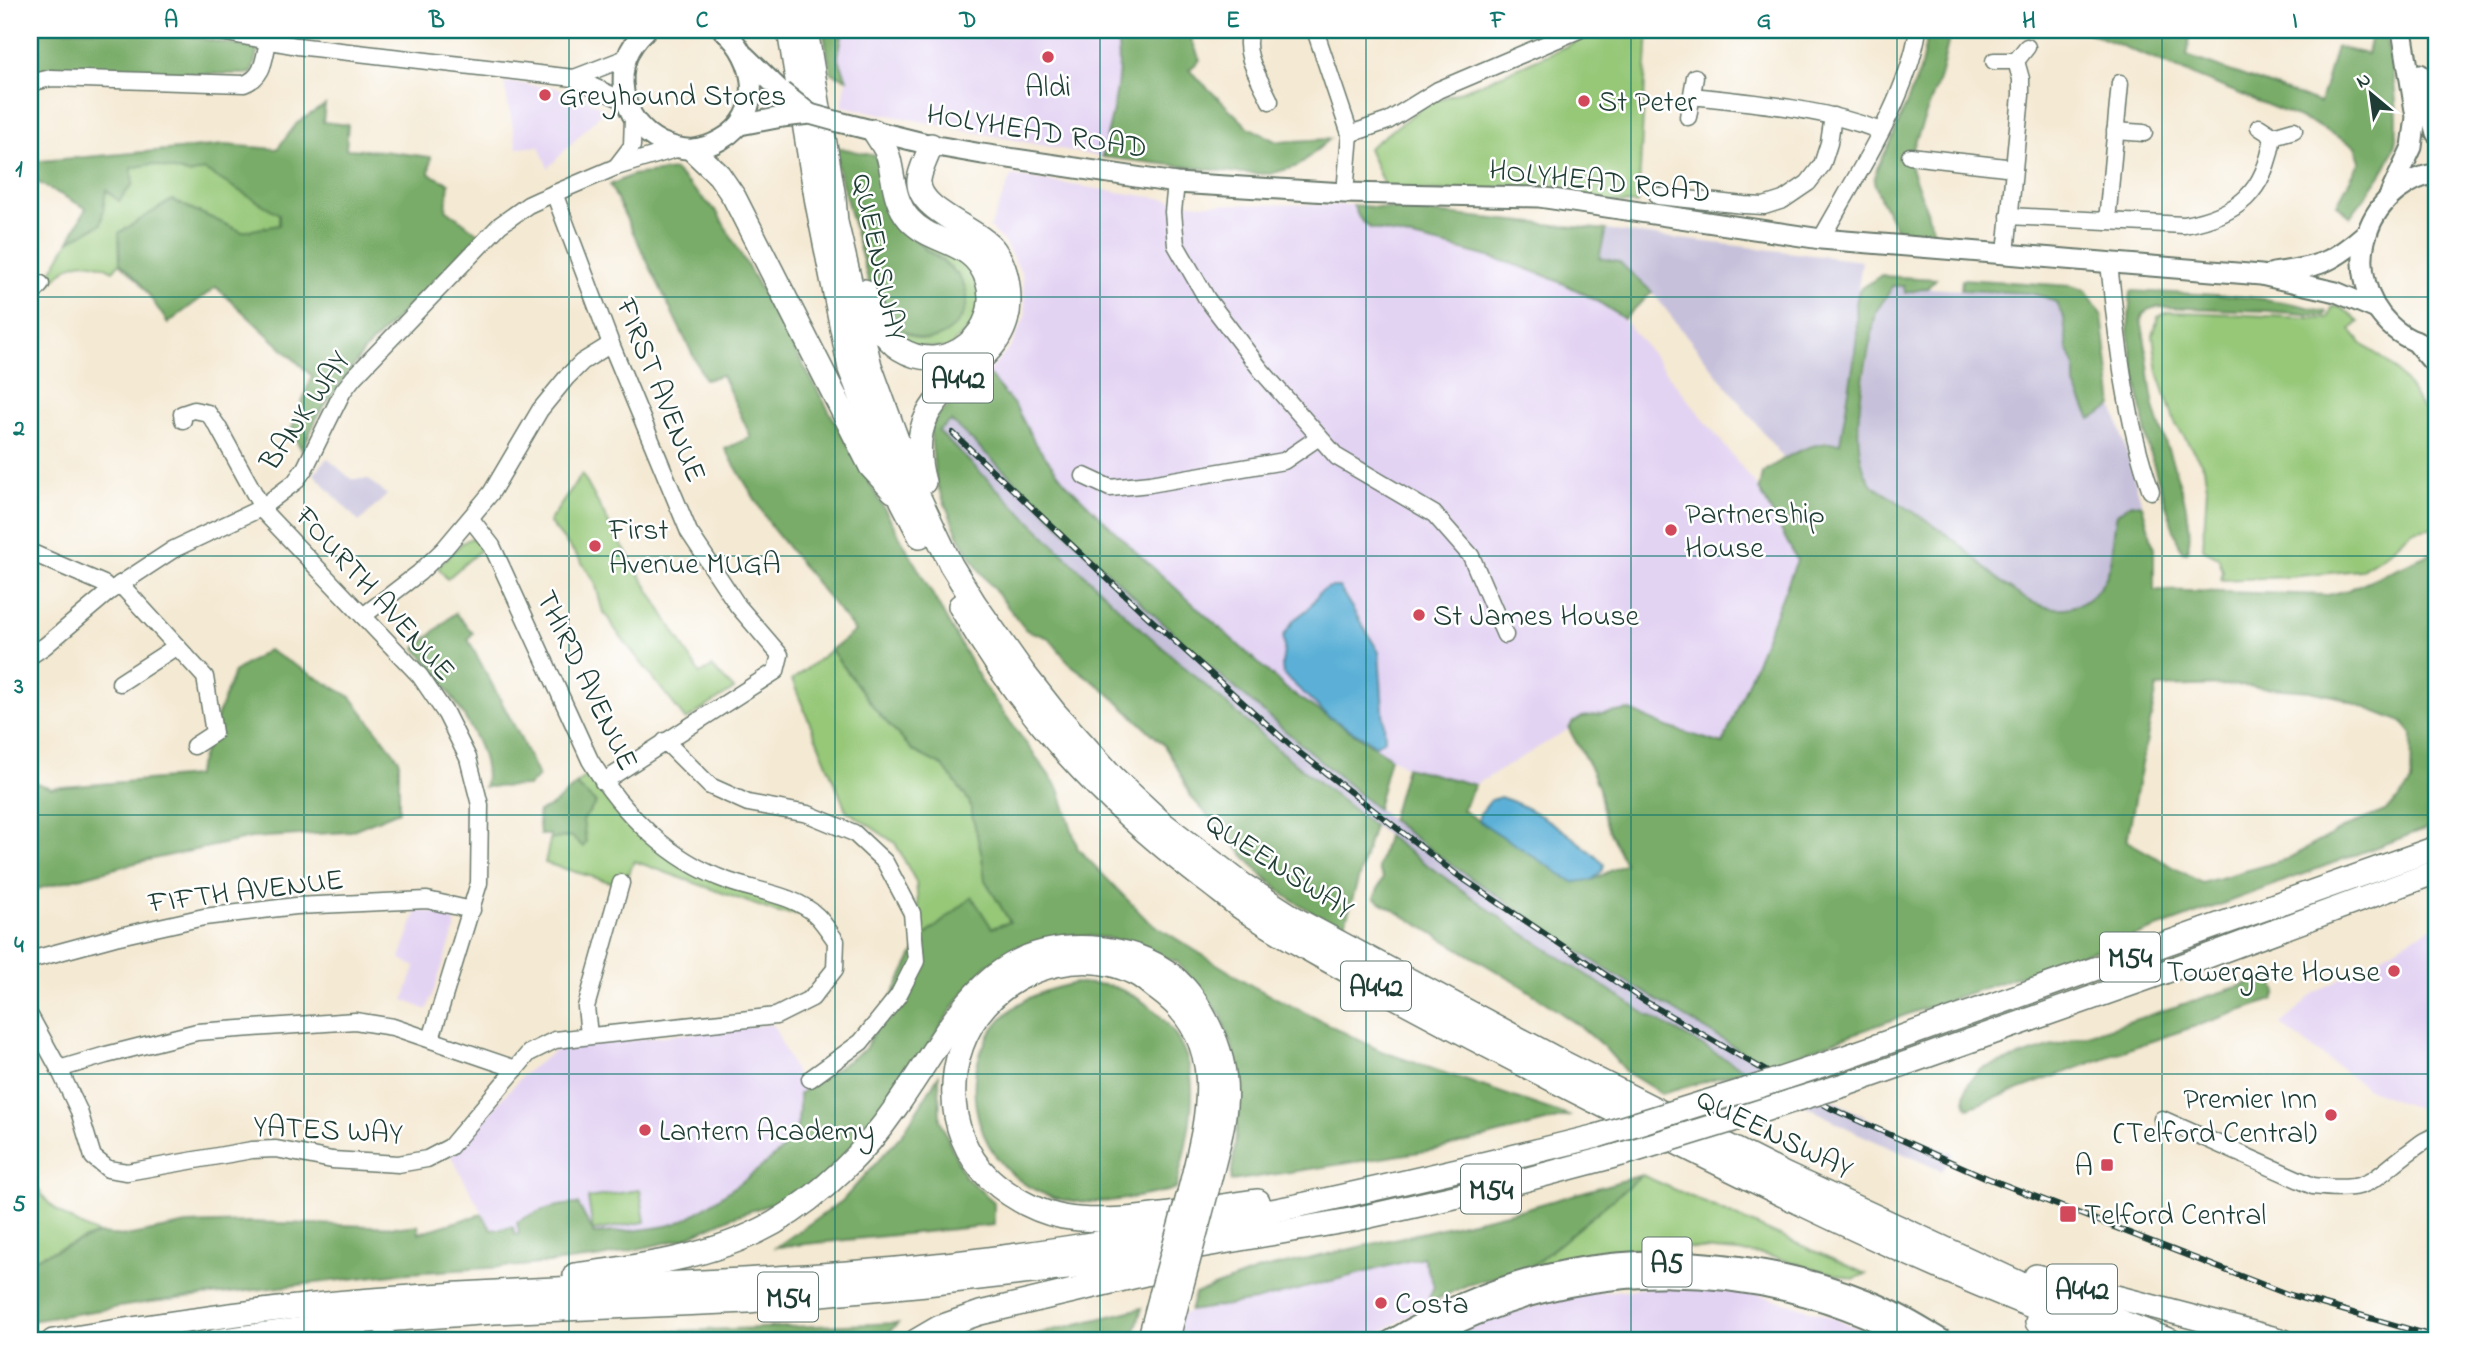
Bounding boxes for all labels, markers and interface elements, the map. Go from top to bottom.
text: A [164,5,178,38]
text: B [428,5,445,38]
text: C [696,5,709,38]
text: D [959,5,976,38]
text: E [1226,5,1240,38]
text: F [1490,5,1506,38]
text: G [1757,5,1771,38]
text: H [2022,5,2036,38]
text: I [2292,5,2298,38]
marker: Aldi [1040,49,1056,65]
north arrow [2336,60,2406,130]
text: N [2352,66,2376,96]
place label: Aldi [1025,67,1071,111]
place label: Greyhound Stores [559,76,786,120]
place label: St Peter [1598,82,1697,126]
marker: Greyhound Stores [537,87,553,103]
marker: St Peter [1576,93,1592,109]
street label: HOLYHEAD ROAD [923,94,1150,172]
street label: HOLYHEAD ROAD [1487,149,1713,217]
text: 1 [15,154,23,187]
street label: QUEENSWAY [838,170,916,345]
street label: FIRST AVENUE [602,291,716,490]
street label: BANK WAY [250,343,363,481]
road number: A442 [923,354,993,402]
text: 2 [12,413,25,446]
place label: Partnership House [1685,494,1825,572]
street label: FOURTH AVENUE [282,497,465,692]
place label: First Avenue MUGA [608,510,781,588]
marker: Partnership House [1663,522,1679,538]
marker: First Avenue MUGA [587,538,603,554]
street label: THIRD AVENUE [523,584,648,779]
place label: St James House [1433,596,1640,640]
marker: St James House [1411,607,1427,623]
text: 3 [13,671,24,704]
street label: QUEENSWAY [1195,803,1362,932]
street label: FIFTH AVENUE [145,859,346,927]
text: 4 [14,930,24,963]
road number: M54 [2100,932,2160,982]
place label: Towergate House [2166,952,2381,996]
road number: A442 [1341,962,1411,1010]
marker: Towergate House [2386,963,2402,979]
street label: QUEENSWAY [1688,1079,1860,1193]
place label: Premier Inn (Telford Central) [2113,1079,2317,1157]
street label: YATES WAY [252,1106,404,1158]
marker: Premier Inn (Telford Central) [2323,1107,2339,1123]
place label: Lantern Academy [659,1111,874,1155]
marker: Lantern Academy [637,1122,653,1138]
place label: A [2075,1146,2093,1190]
marker: A [2099,1157,2115,1173]
road number: M54 [1461,1164,1521,1214]
text: 5 [12,1189,26,1222]
place label: Telford Central [2084,1195,2266,1239]
marker: Telford Central [2058,1204,2078,1224]
road number: A5 [1642,1238,1692,1286]
road number: A442 [2047,1264,2117,1314]
road number: M54 [758,1272,818,1322]
place label: Costa [1395,1284,1469,1328]
marker: Costa [1373,1295,1389,1311]

